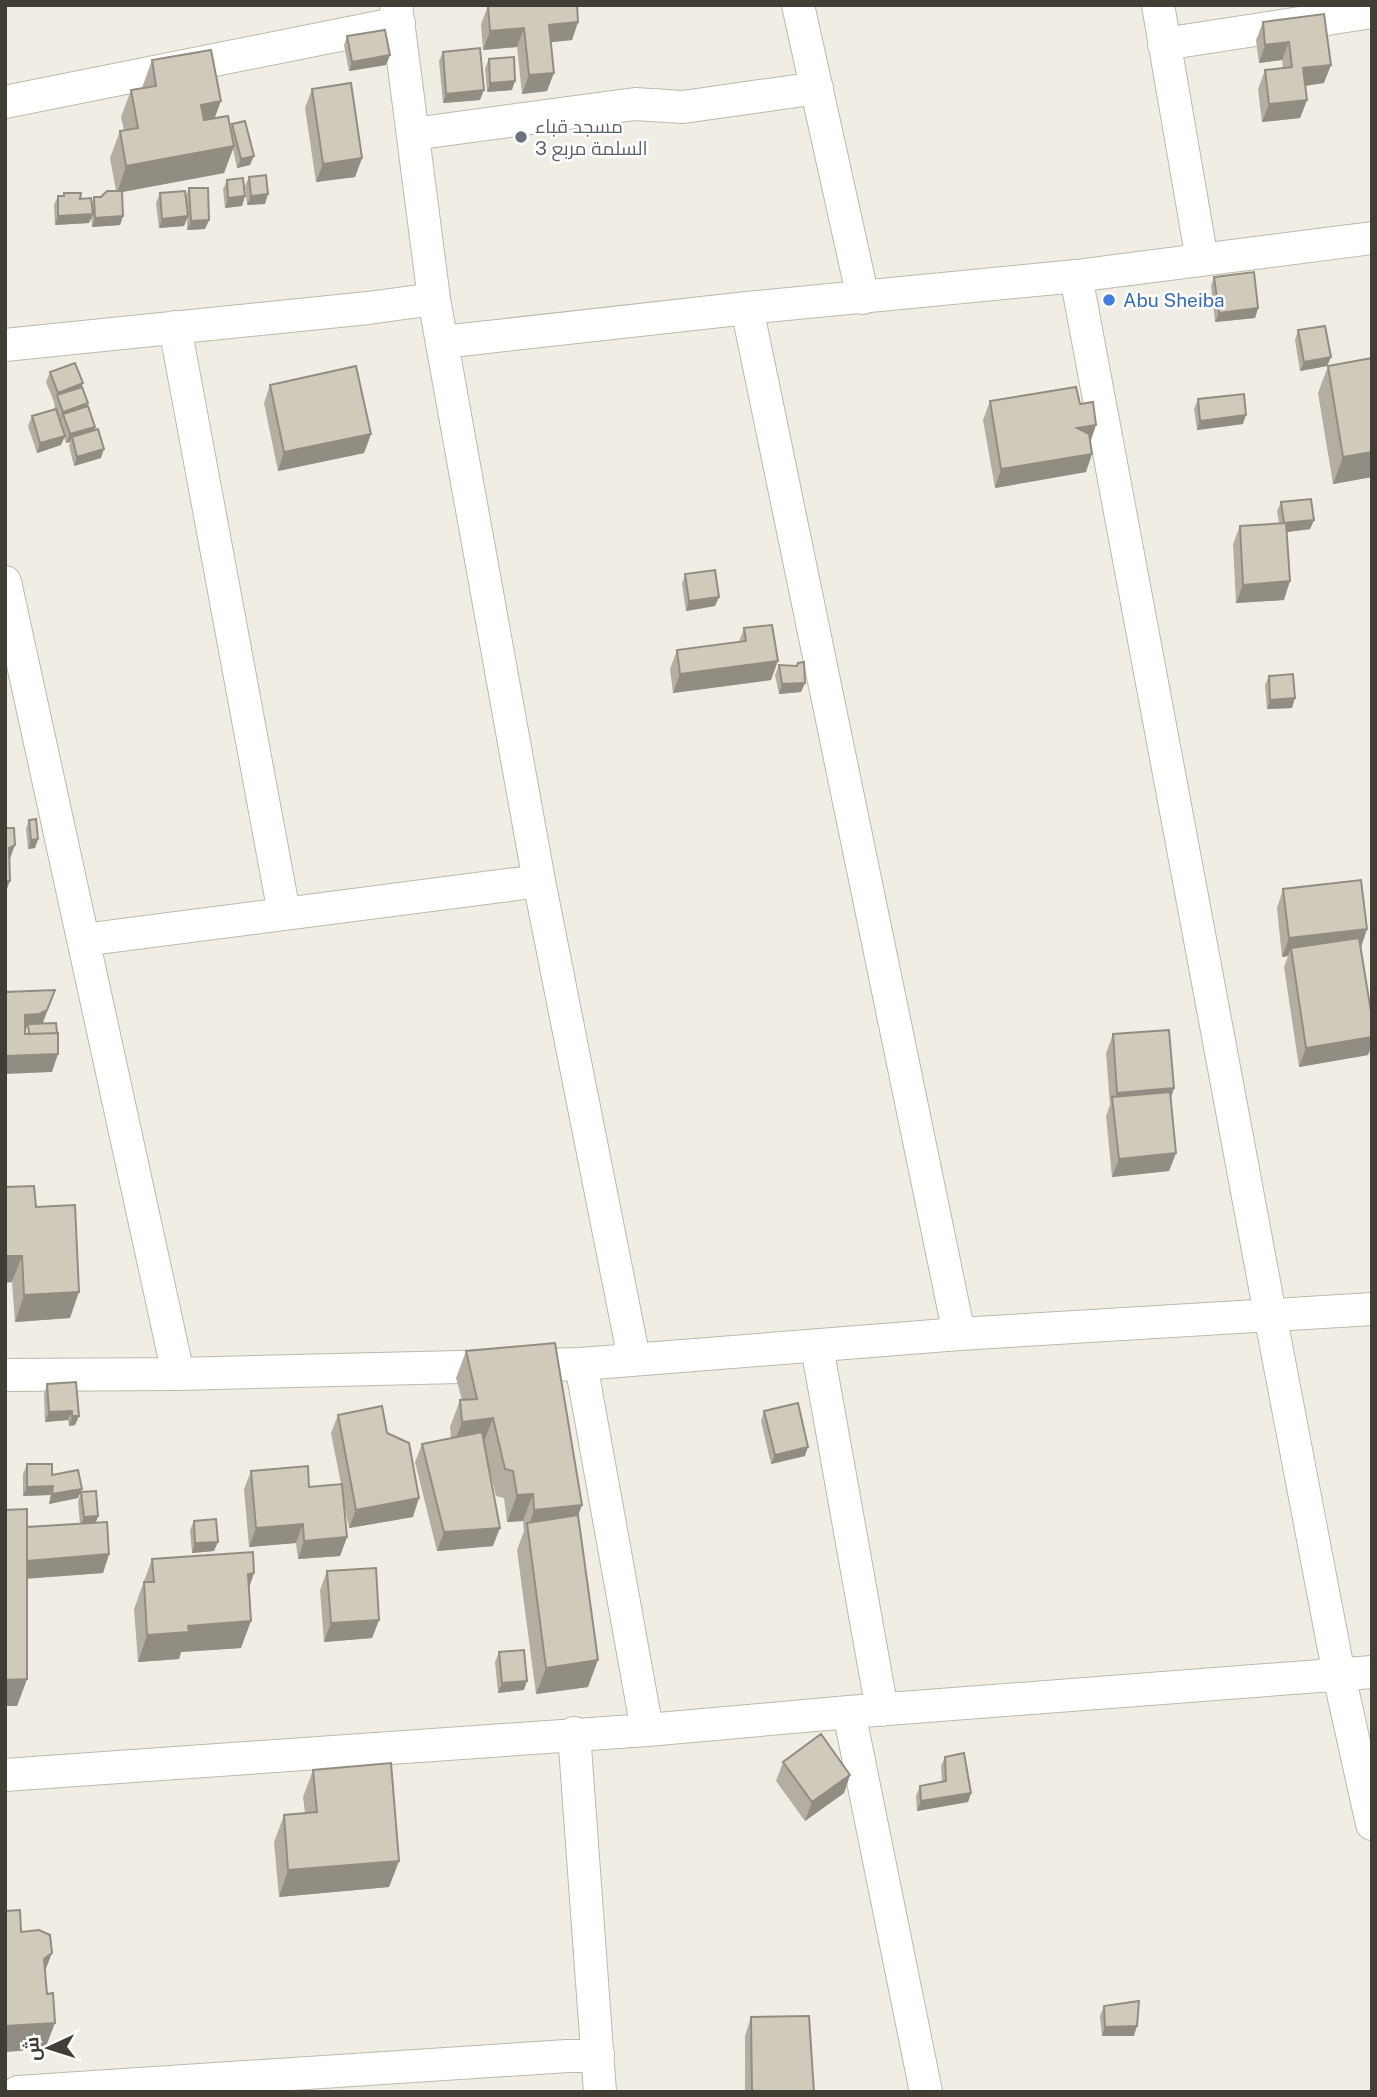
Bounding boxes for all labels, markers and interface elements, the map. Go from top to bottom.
place label: مسجد قباء السلمة مربع 3 [535,115,648,162]
marker: مسجد قباء السلمة مربع 3 [513,129,529,145]
place label: Abu Sheiba [1123,289,1224,311]
marker: Abu Sheiba [1101,292,1117,308]
north arrow [14,2013,84,2083]
text: ش [20,2036,45,2062]

